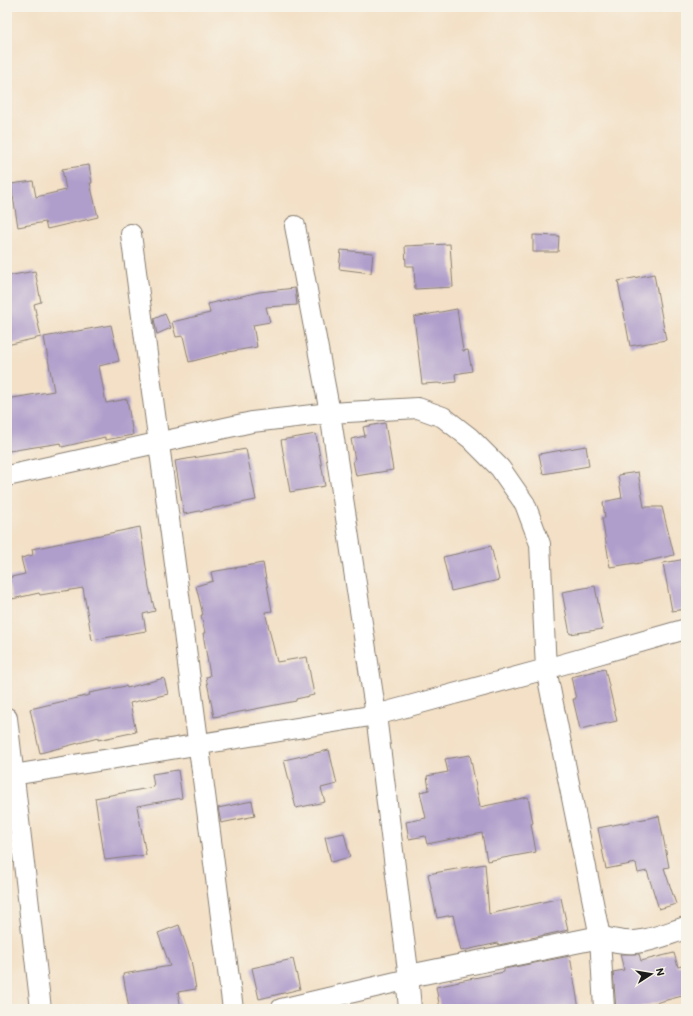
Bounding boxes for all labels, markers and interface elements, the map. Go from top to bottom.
north arrow [631,954,671,994]
text: N [653,967,667,977]

